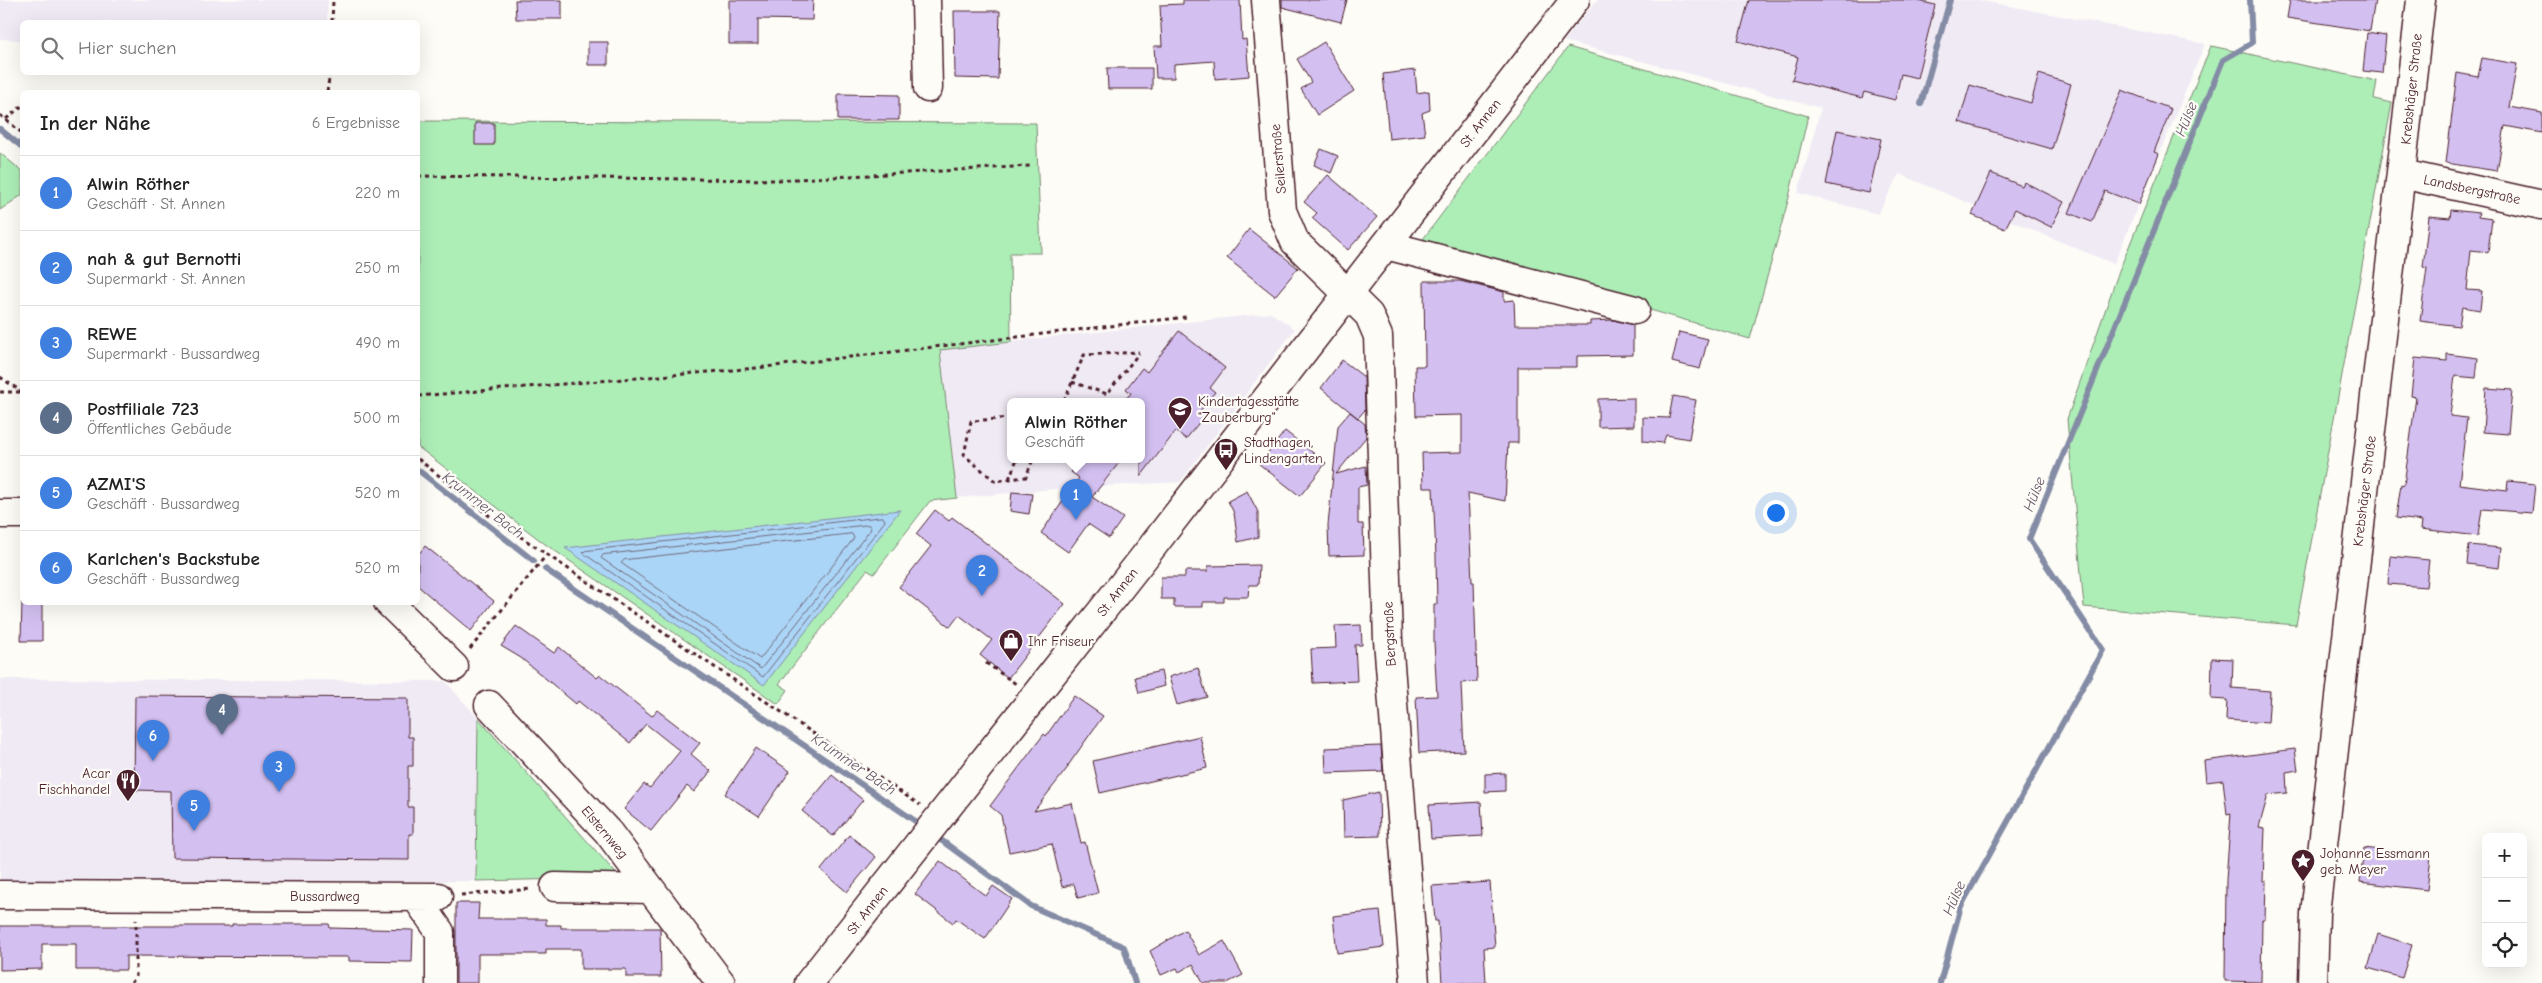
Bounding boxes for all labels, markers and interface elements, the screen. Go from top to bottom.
search box [20,20,420,75]
street label: Krebshäger Straße [2397,33,2426,145]
icon: search [38,34,66,62]
text: Hier suchen [78,37,176,59]
street label: St. Annen [1456,96,1505,151]
water label: Hülse [2171,99,2201,139]
text: In der Nähe [40,111,150,135]
text: 6 Ergebnisse [312,114,400,132]
street label: Seilerstraße [1267,123,1290,195]
street label: Landsbergstraße [2422,171,2522,208]
text: Alwin Röther [87,173,190,195]
text: 1 [53,184,59,202]
text: 220 m [355,184,400,202]
text: Geschäft · St. Annen [87,195,225,213]
text: nah & gut Bernotti [87,248,241,270]
text: 2 [52,259,60,277]
text: 250 m [355,259,400,277]
text: Supermarkt · St. Annen [87,270,246,288]
text: REWE [87,323,137,345]
text: 3 [52,334,60,352]
text: 490 m [355,334,400,352]
text: Supermarkt · Bussardweg [87,345,260,363]
place label: Kindertagesstätte "Zauberburg" [1198,393,1299,426]
school or university icon: Kindertagesstätte "Zauberburg" [1167,396,1193,430]
text: Postfiliale 723 [87,398,199,420]
popup [1007,398,1145,463]
text: 4 [52,409,60,427]
text: 500 m [353,409,400,427]
text: Alwin Röther [1025,411,1127,433]
text: Öffentliches Gebäude [87,420,232,438]
text: Geschäft [1025,433,1084,451]
place label: Stadthagen, Lindengarten [1244,434,1323,467]
street label: Krebshäger Straße [2349,435,2380,547]
bus stop icon: Stadthagen, Lindengarten [1213,437,1239,471]
water label: Krummer Bach [439,468,527,542]
text: AZMI'S [87,473,146,495]
water label: Hülse [2019,474,2049,514]
pin: 1 [1060,479,1092,520]
text: 5 [52,484,60,502]
text: 520 m [355,484,400,502]
text: Geschäft · Bussardweg [87,495,240,513]
your location [1763,500,1789,526]
text: Karlchen's Backstube [87,548,260,570]
pin: 2 [966,555,998,596]
text: 6 [52,559,60,577]
text: 520 m [355,559,400,577]
street label: St. Annen [1093,565,1142,620]
text: Geschäft · Bussardweg [87,570,240,588]
street label: Bergstraße [1379,601,1400,667]
shop icon: Ihr Friseur [998,628,1024,662]
place label: Ihr Friseur [1028,633,1094,650]
pin: 4 [206,694,238,735]
pin: 6 [137,720,169,761]
water label: Krummer Bach [808,729,900,799]
pin: 3 [263,751,295,792]
place label: Acar Fischhandel [39,765,110,798]
restaurant icon: Acar Fischhandel [115,768,141,802]
pin: 5 [178,790,210,831]
street label: Elsternweg [578,802,632,862]
map controls [2482,833,2527,968]
button: + [2482,833,2527,878]
place label: Johanne Essmann geb. Meyer [2320,845,2430,878]
place icon: Johanne Essmann geb. Meyer [2290,848,2316,882]
water label: Hülse [1939,878,1969,918]
button: − [2482,878,2527,923]
street label: St. Annen [843,883,892,938]
street label: Bussardweg [290,888,360,905]
button: locate [2482,923,2527,968]

